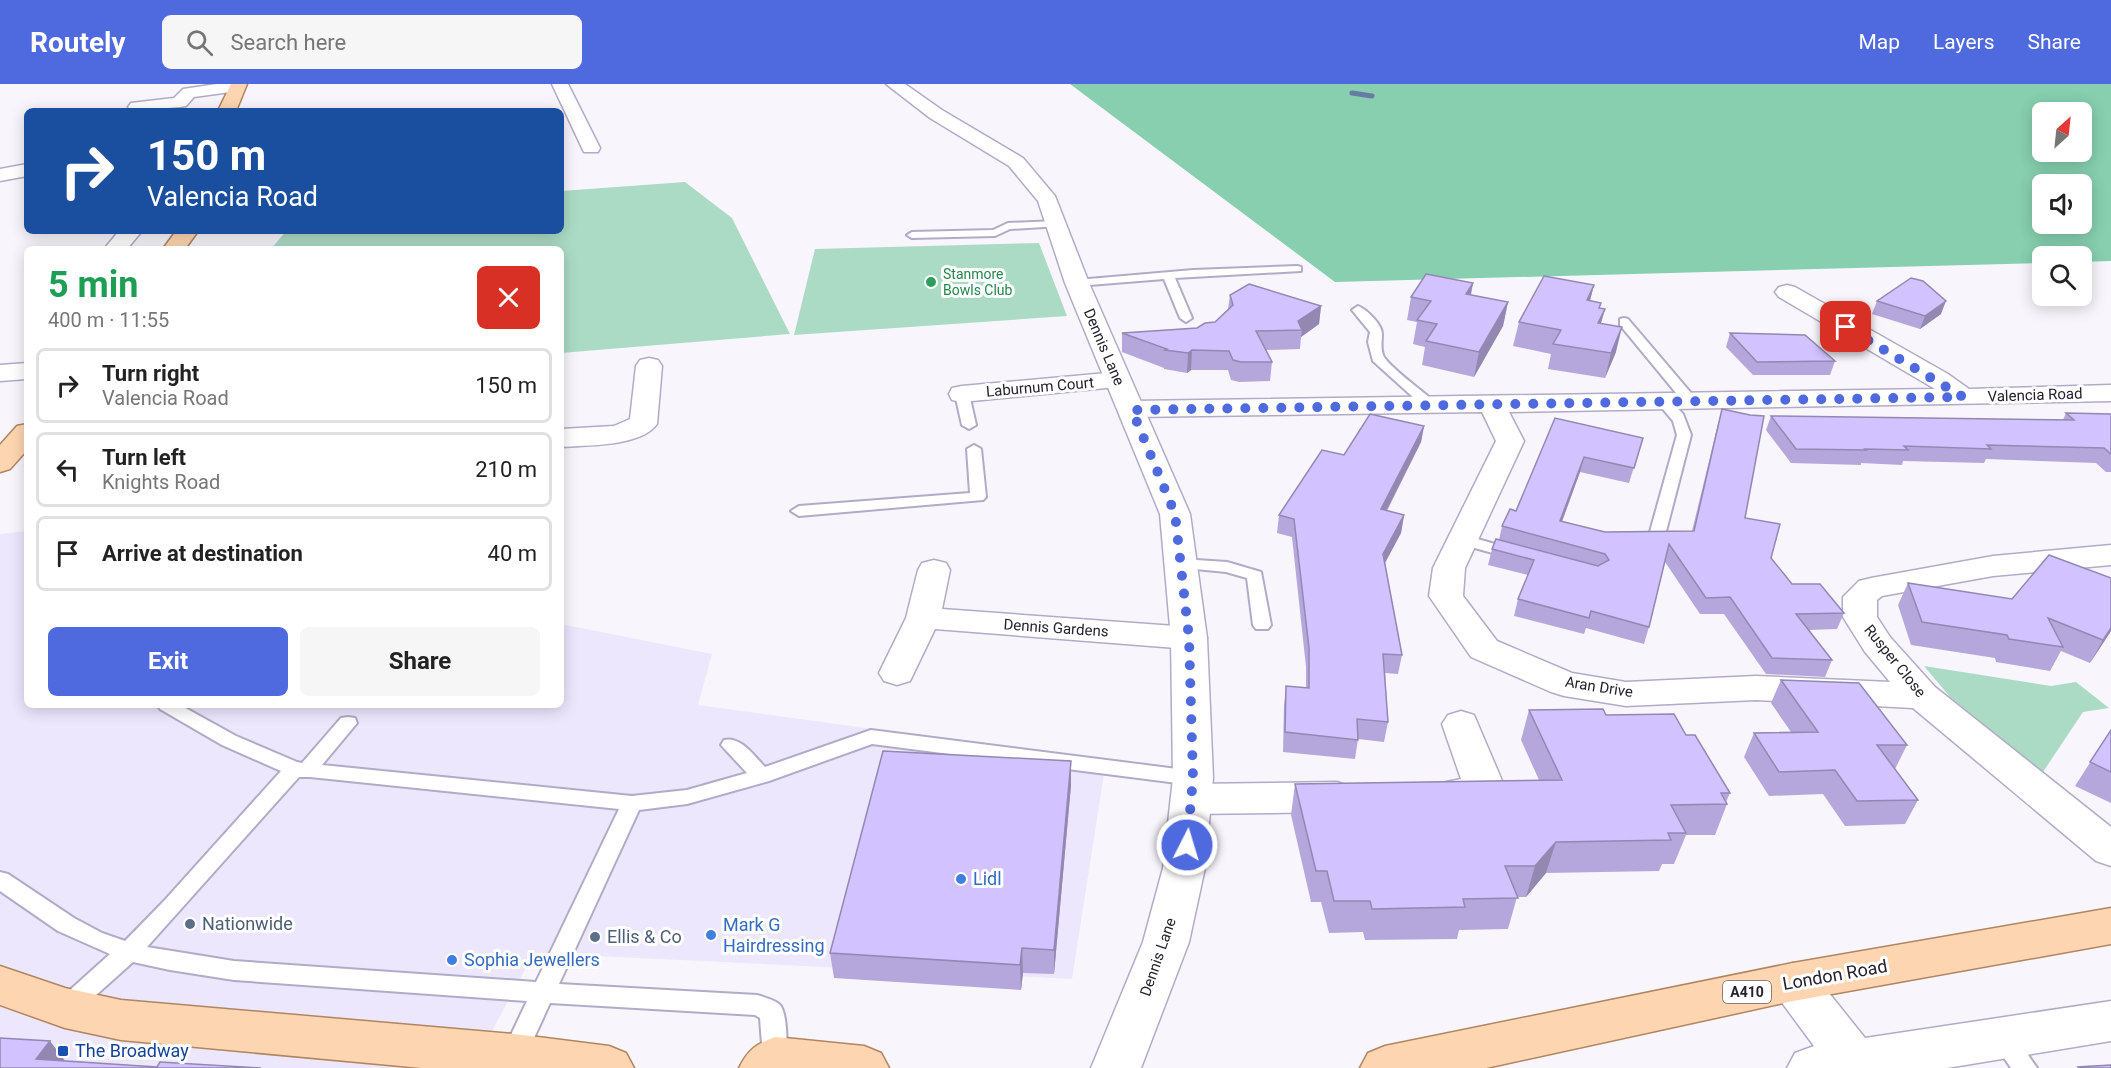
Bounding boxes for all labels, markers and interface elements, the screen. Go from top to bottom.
search box [162,15,582,69]
text: Routely [30,26,126,59]
icon: search [183,26,216,59]
text: Search here [231,30,346,55]
text: Map [1858,30,1900,54]
text: Layers [1933,30,1994,54]
text: Share [2027,30,2081,54]
north arrow [2032,102,2092,162]
map controls [2032,102,2092,306]
text: 150 m [147,131,266,180]
icon: right [48,132,126,210]
button: sound [2032,174,2092,234]
text: Valencia Road [147,181,318,213]
button: search [2032,246,2092,306]
text: 5 min [48,264,139,306]
button: close [477,266,540,329]
place label: Stanmore Bowls Club [943,266,1013,298]
marker: Stanmore Bowls Club [924,275,938,289]
pin [1820,301,1871,352]
street label: Dennis Lane [1080,306,1128,388]
text: 400 m · 11:55 [48,308,169,332]
icon: arrive [1829,310,1862,343]
text: Turn right [102,361,199,386]
icon: right [51,369,84,402]
text: 150 m [475,373,537,398]
street label: Laburnum Court [985,373,1095,401]
street label: Valencia Road [1987,384,2083,406]
text: Valencia Road [102,386,229,410]
text: Turn left [102,445,186,470]
icon: left [51,453,84,486]
text: 210 m [475,457,537,482]
text: Knights Road [102,470,220,494]
icon: arrive [51,537,84,570]
text: Arrive at destination [102,541,303,566]
text: 40 m [488,541,537,566]
street label: Dennis Gardens [1003,615,1109,641]
street label: Rusper Close [1860,621,1930,701]
button: Exit [48,627,288,696]
button: Share [300,627,540,696]
street label: Aran Drive [1564,673,1634,701]
position arrow [1155,813,1219,877]
place label: Lidl [973,868,1002,889]
marker: Lidl [954,872,968,886]
place label: Nationwide [202,913,293,934]
place label: Mark G Hairdressing [723,914,825,956]
street label: Dennis Lane [1136,915,1180,999]
marker: Nationwide [183,917,197,931]
place label: Ellis & Co [607,926,682,947]
marker: Mark G Hairdressing [704,928,718,942]
marker: Ellis & Co [588,930,602,944]
place label: Sophia Jewellers [464,949,600,970]
marker: Sophia Jewellers [445,953,459,967]
street label: London Road [1781,955,1889,994]
road number: A410 [1723,981,1771,1003]
place label: The Broadway [75,1040,189,1061]
marker: The Broadway [56,1044,70,1058]

